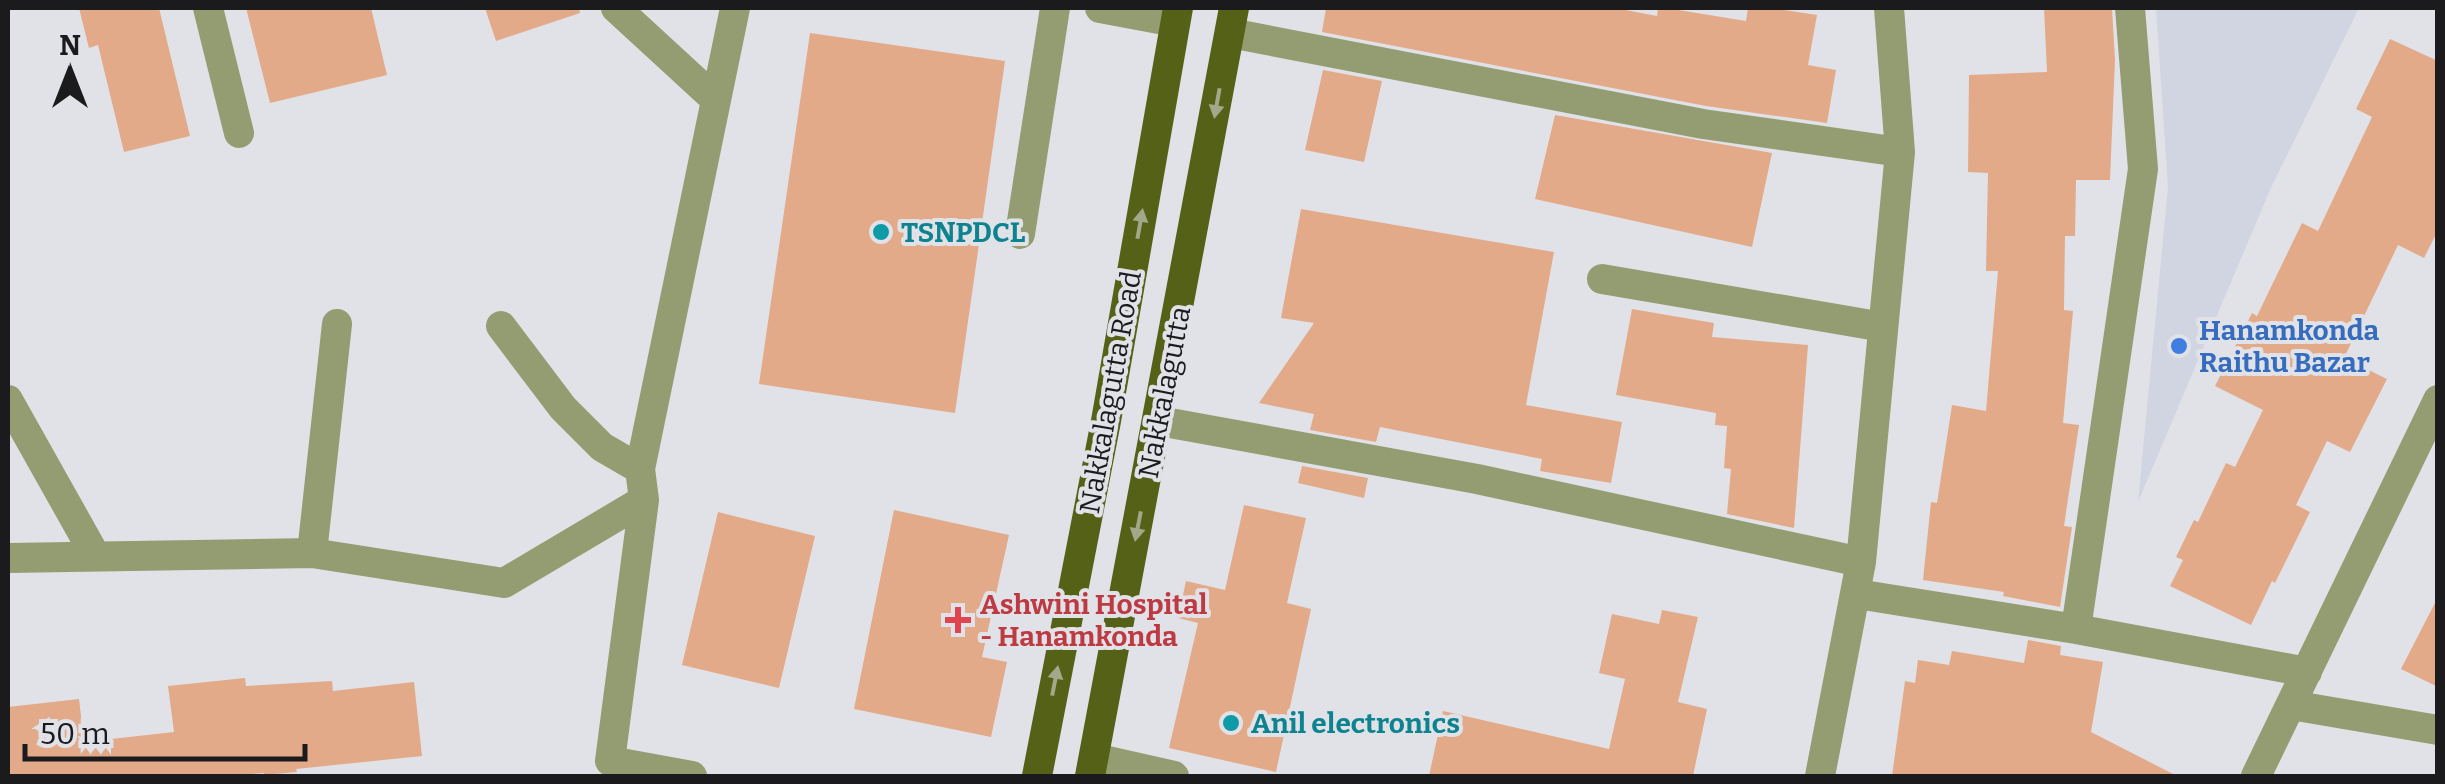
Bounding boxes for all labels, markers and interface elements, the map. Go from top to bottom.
north arrow [20,20,120,120]
text: N [59,29,81,62]
one-way arrow [1209,88,1224,120]
one-way arrow [1133,207,1148,239]
place label: TSNPDCL [901,216,1026,249]
marker: TSNPDCL [870,221,892,243]
street label: Nakkalagutta Road [1073,268,1148,516]
street label: Nakkalagutta [1132,303,1197,481]
place label: Hanamkonda Raithu Bazar [2199,314,2380,379]
marker: Hanamkonda Raithu Bazar [2168,335,2190,357]
one-way arrow [1130,511,1146,542]
place label: Ashwini Hospital - Hanamkonda [980,588,1208,653]
marker: Ashwini Hospital - Hanamkonda [945,607,971,633]
one-way arrow [1048,665,1064,696]
scale bar [25,699,305,761]
place label: Anil electronics [1251,707,1460,740]
marker: Anil electronics [1220,712,1242,734]
text: 50 m [40,716,110,752]

